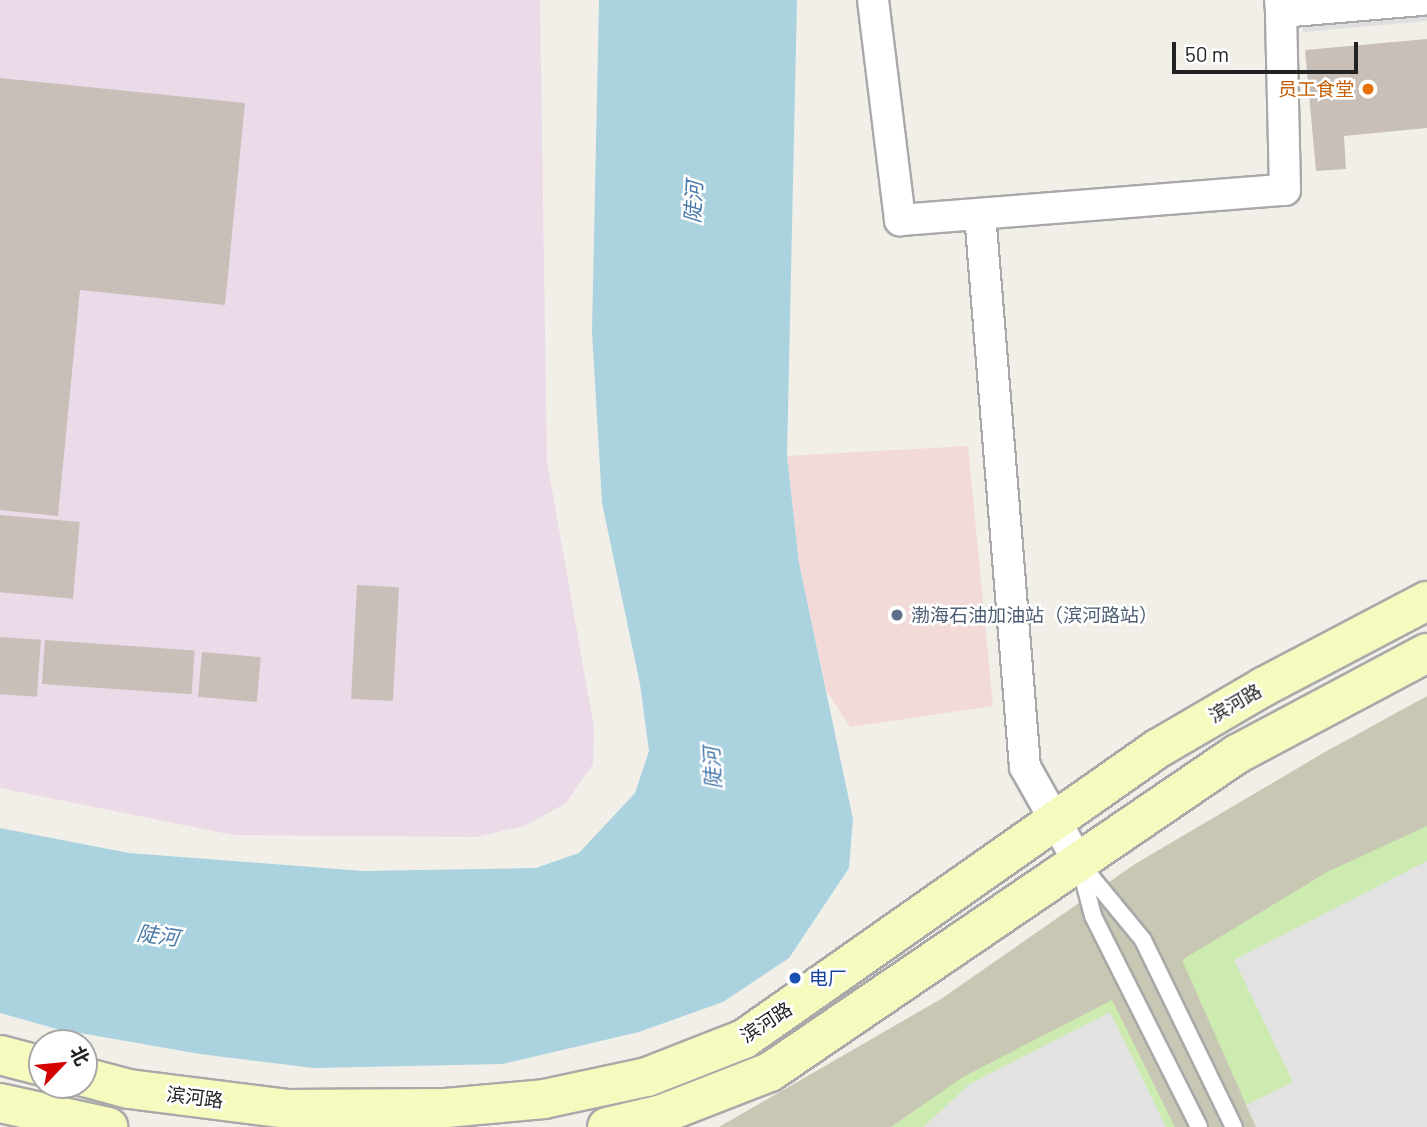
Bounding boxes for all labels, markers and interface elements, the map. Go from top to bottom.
scale bar [1175,28,1360,72]
text: 50 m [1185,41,1229,66]
place label: 员工食堂 [1278,78,1354,100]
marker: 员工食堂 [1360,81,1376,97]
water label: 陡河 [679,180,707,224]
place label: 渤海石油加油站（滨河路站） [911,604,1158,626]
marker: 渤海石油加油站（滨河路站） [889,607,905,623]
street label: 滨河路 [1205,679,1265,727]
water label: 陡河 [698,746,726,790]
water label: 陡河 [135,920,181,950]
place label: 电厂 [809,967,847,989]
marker: 电厂 [787,970,803,986]
street label: 滨河路 [736,997,796,1047]
north arrow [28,1029,98,1099]
text: 北 [66,1042,95,1069]
street label: 滨河路 [165,1082,225,1112]

